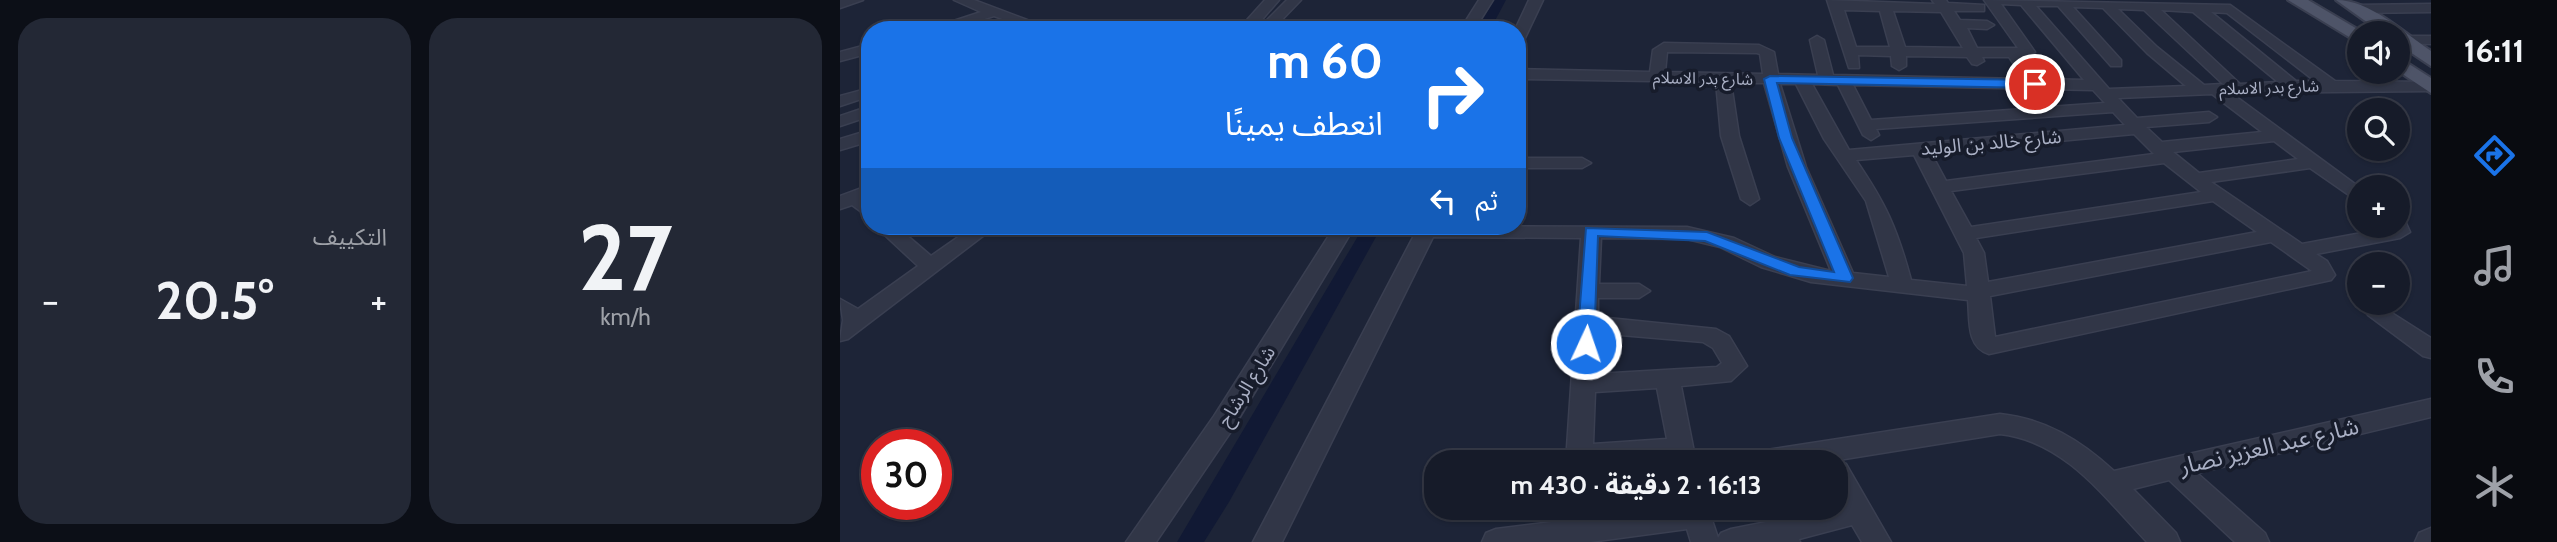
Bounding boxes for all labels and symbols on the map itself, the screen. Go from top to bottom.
pin [2005,54,2065,114]
street label: شارع بدر الاسلام [1653,68,1753,92]
street label: شارع بدر الاسلام [2219,76,2319,102]
street label: شارع خالد بن الوليد [1920,125,2063,162]
position arrow [1549,307,1623,381]
street label: شارع الرشاح [1213,342,1282,432]
street label: شارع عبد العزيز نصار [2176,412,2362,483]
speed limit sign: 30 [861,429,952,520]

